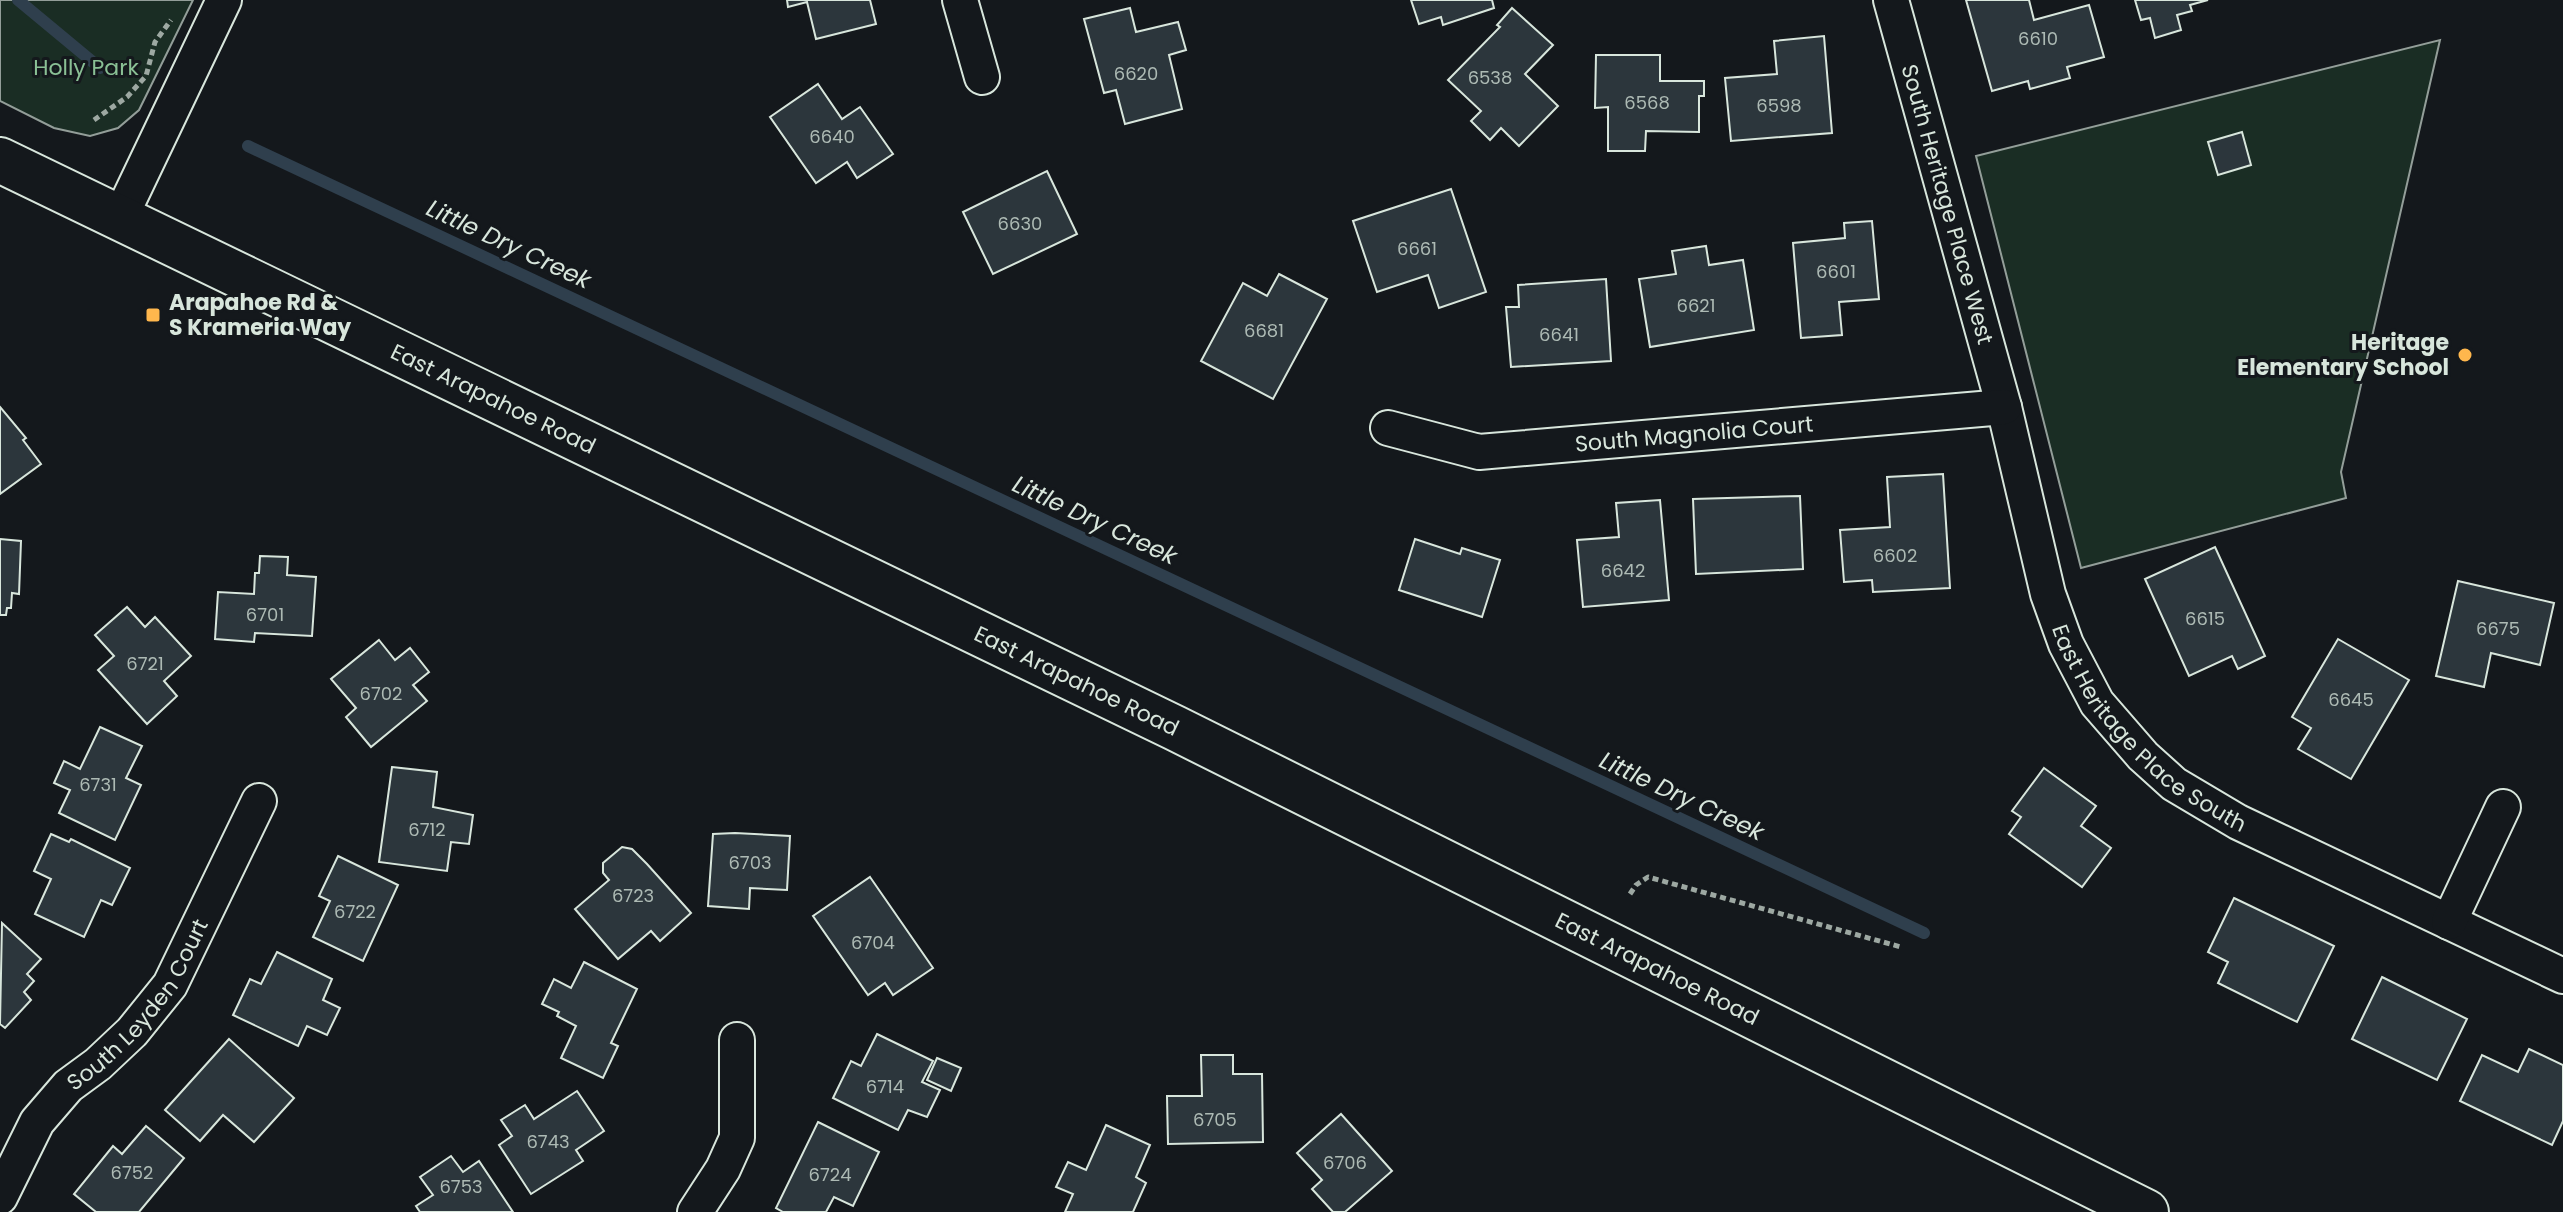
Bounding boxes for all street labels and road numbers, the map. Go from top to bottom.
street label: South Heritage Place West [1894,61,2001,348]
street label: East Arapahoe Road [386,336,601,461]
street label: South Magnolia Court [1574,408,1814,459]
street label: East Arapahoe Road [969,618,1184,743]
street label: East Heritage Place South [2045,620,2251,839]
street label: East Arapahoe Road [1550,905,1765,1032]
street label: South Leyden Court [60,914,215,1098]

